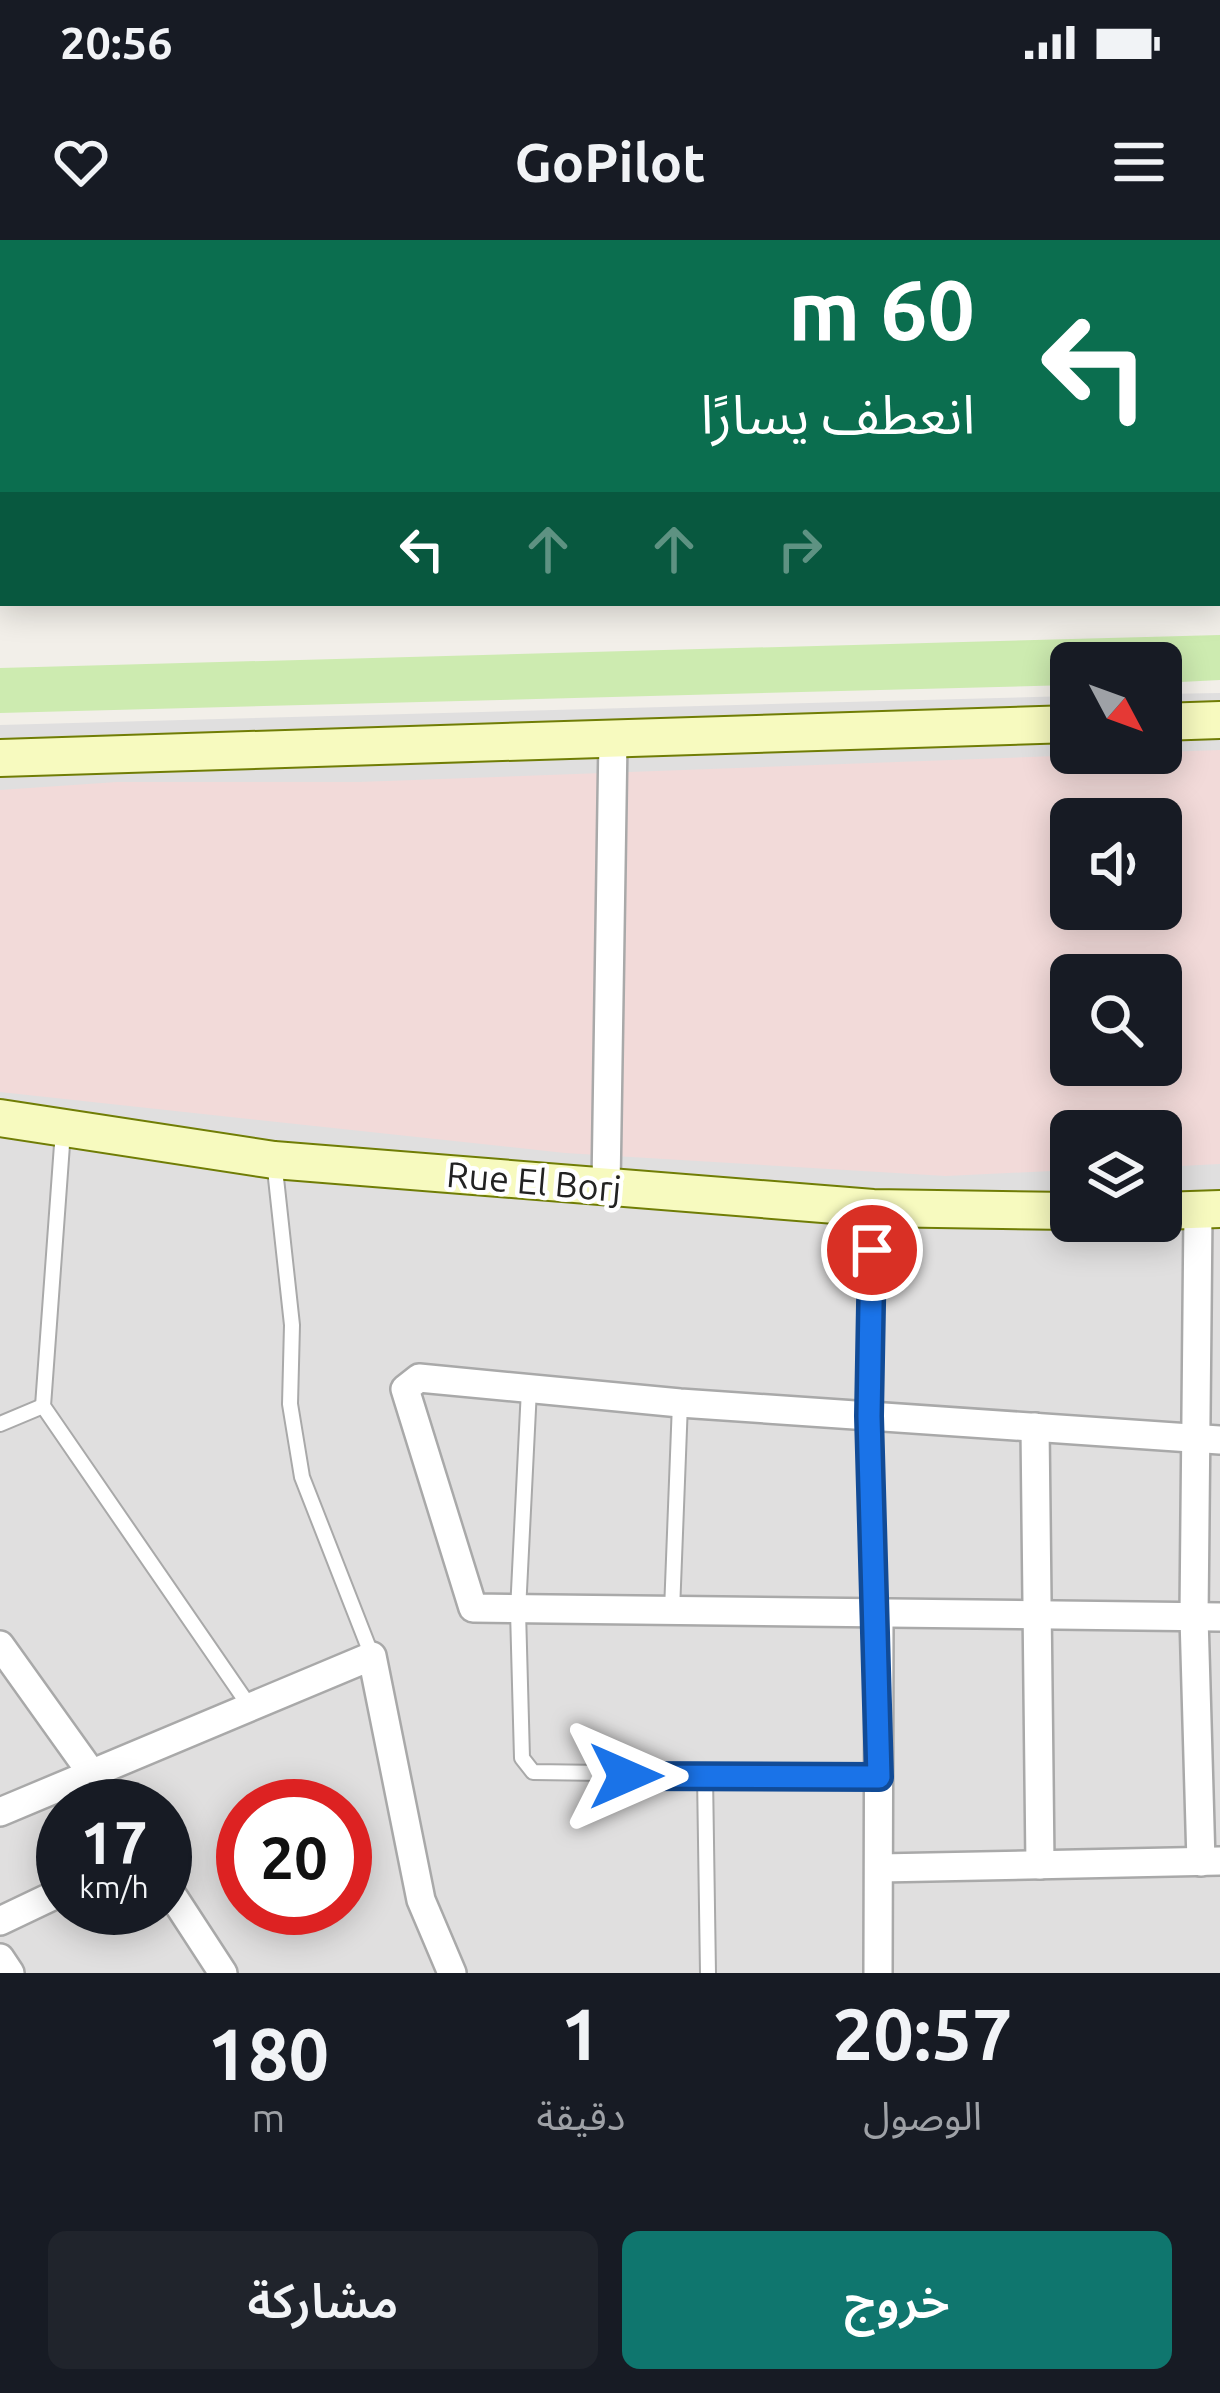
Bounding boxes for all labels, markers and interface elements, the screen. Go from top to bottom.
text: 20:56 [60,17,173,68]
icon: heart [48,129,114,195]
icon: menu [1106,129,1172,195]
text: GoPilot [514,132,706,192]
text: 60 m [788,262,975,356]
icon: left [1017,288,1173,444]
text: انعطف يسارًا [700,384,975,444]
icon: left [389,516,455,582]
icon: ahead [515,516,581,582]
icon: ahead [641,516,707,582]
icon: right [767,516,833,582]
north arrow [1050,642,1182,774]
map controls [1050,642,1182,1242]
button: sound [1050,798,1182,930]
button: search [1050,954,1182,1086]
button: layers [1050,1110,1182,1242]
street label: Rue El Borj [445,1153,623,1209]
pin [821,1199,923,1301]
icon: arrive [839,1217,905,1283]
position arrow [563,1713,689,1839]
speed limit sign: 20 [216,1779,372,1935]
text: 17 [80,1808,148,1875]
text: km/h [79,1870,149,1904]
text: 1 [561,1993,601,2074]
text: 20:57 [833,1993,1013,2074]
text: 180 [207,2013,329,2094]
text: دقيقة [536,2094,625,2137]
text: الوصول [863,2094,982,2137]
text: m [251,2096,285,2139]
button: مشاركة [48,2231,598,2369]
button: خروج [622,2231,1172,2369]

